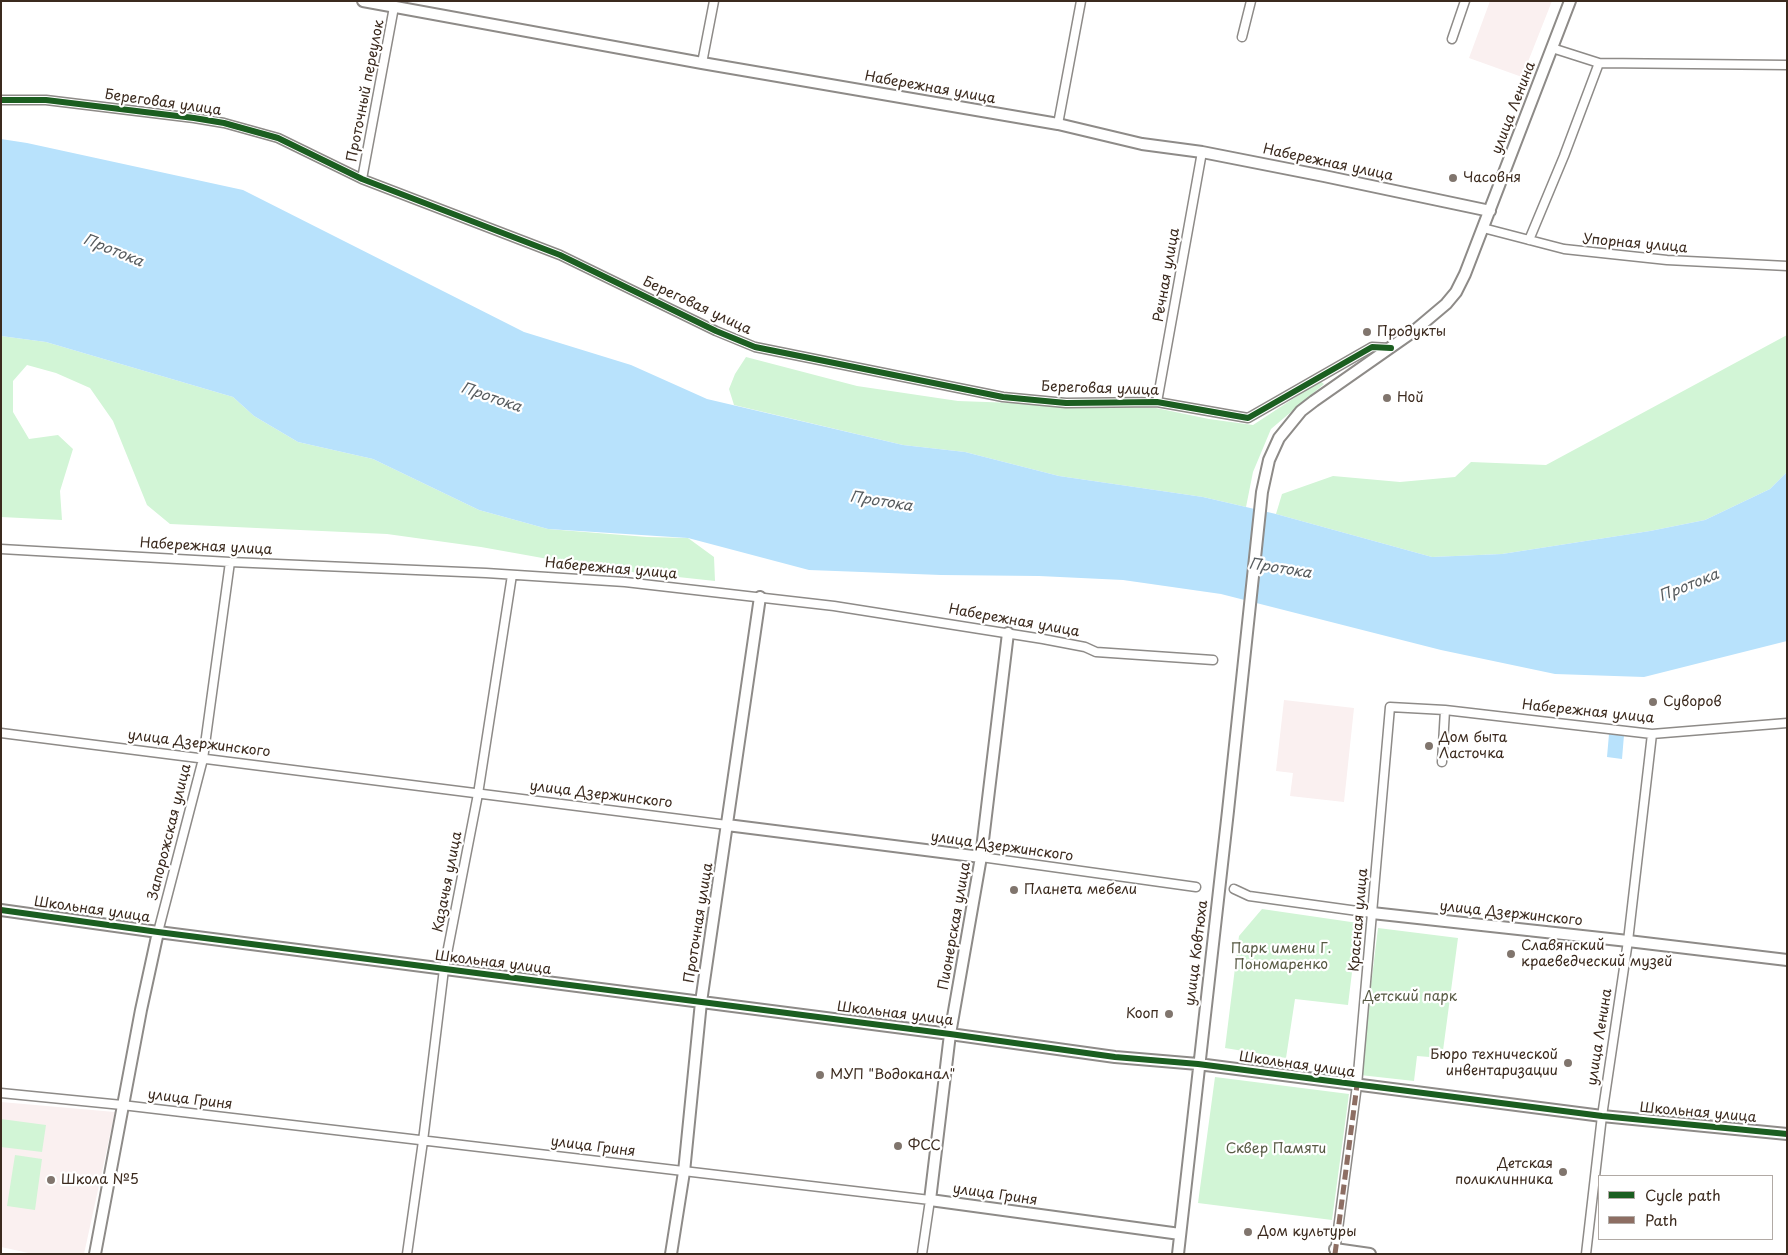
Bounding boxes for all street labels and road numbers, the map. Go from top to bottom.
street label: Проточный переулок [344,19,388,163]
street label: улица Ленина [1489,59,1539,157]
street label: Набережная улица [863,68,997,108]
street label: Береговая улица [104,86,222,120]
street label: Набережная улица [1261,141,1395,185]
street label: Речная улица [1150,227,1184,323]
street label: Упорная улица [1582,231,1688,257]
street label: Береговая улица [640,274,754,338]
street label: Береговая улица [1041,379,1159,399]
street label: Набережная улица [139,535,273,559]
street label: Набережная улица [544,555,678,583]
street label: Набережная улица [947,601,1081,641]
street label: Набережная улица [1521,697,1655,727]
street label: улица Дзержинского [127,727,271,761]
street label: Запорожская улица [145,762,195,902]
street label: улица Дзержинского [529,778,673,812]
street label: улица Дзержинского [930,829,1074,865]
street label: Казачья улица [430,830,466,934]
street label: Пионерская улица [935,861,975,991]
street label: Проточная улица [681,862,717,984]
street label: Красная улица [1346,868,1372,972]
street label: Школьная улица [33,894,151,926]
street label: улица Дзержинского [1439,898,1583,930]
street label: улица Ковтюха [1182,899,1212,1007]
street label: Школьная улица [434,948,552,978]
street label: улица Ленина [1584,987,1616,1087]
street label: Школьная улица [836,999,954,1029]
street label: Школьная улица [1238,1049,1356,1081]
street label: улица Гриня [147,1086,233,1114]
street label: Школьная улица [1639,1100,1757,1126]
street label: улица Гриня [550,1133,636,1161]
street label: улица Гриня [952,1181,1038,1209]

